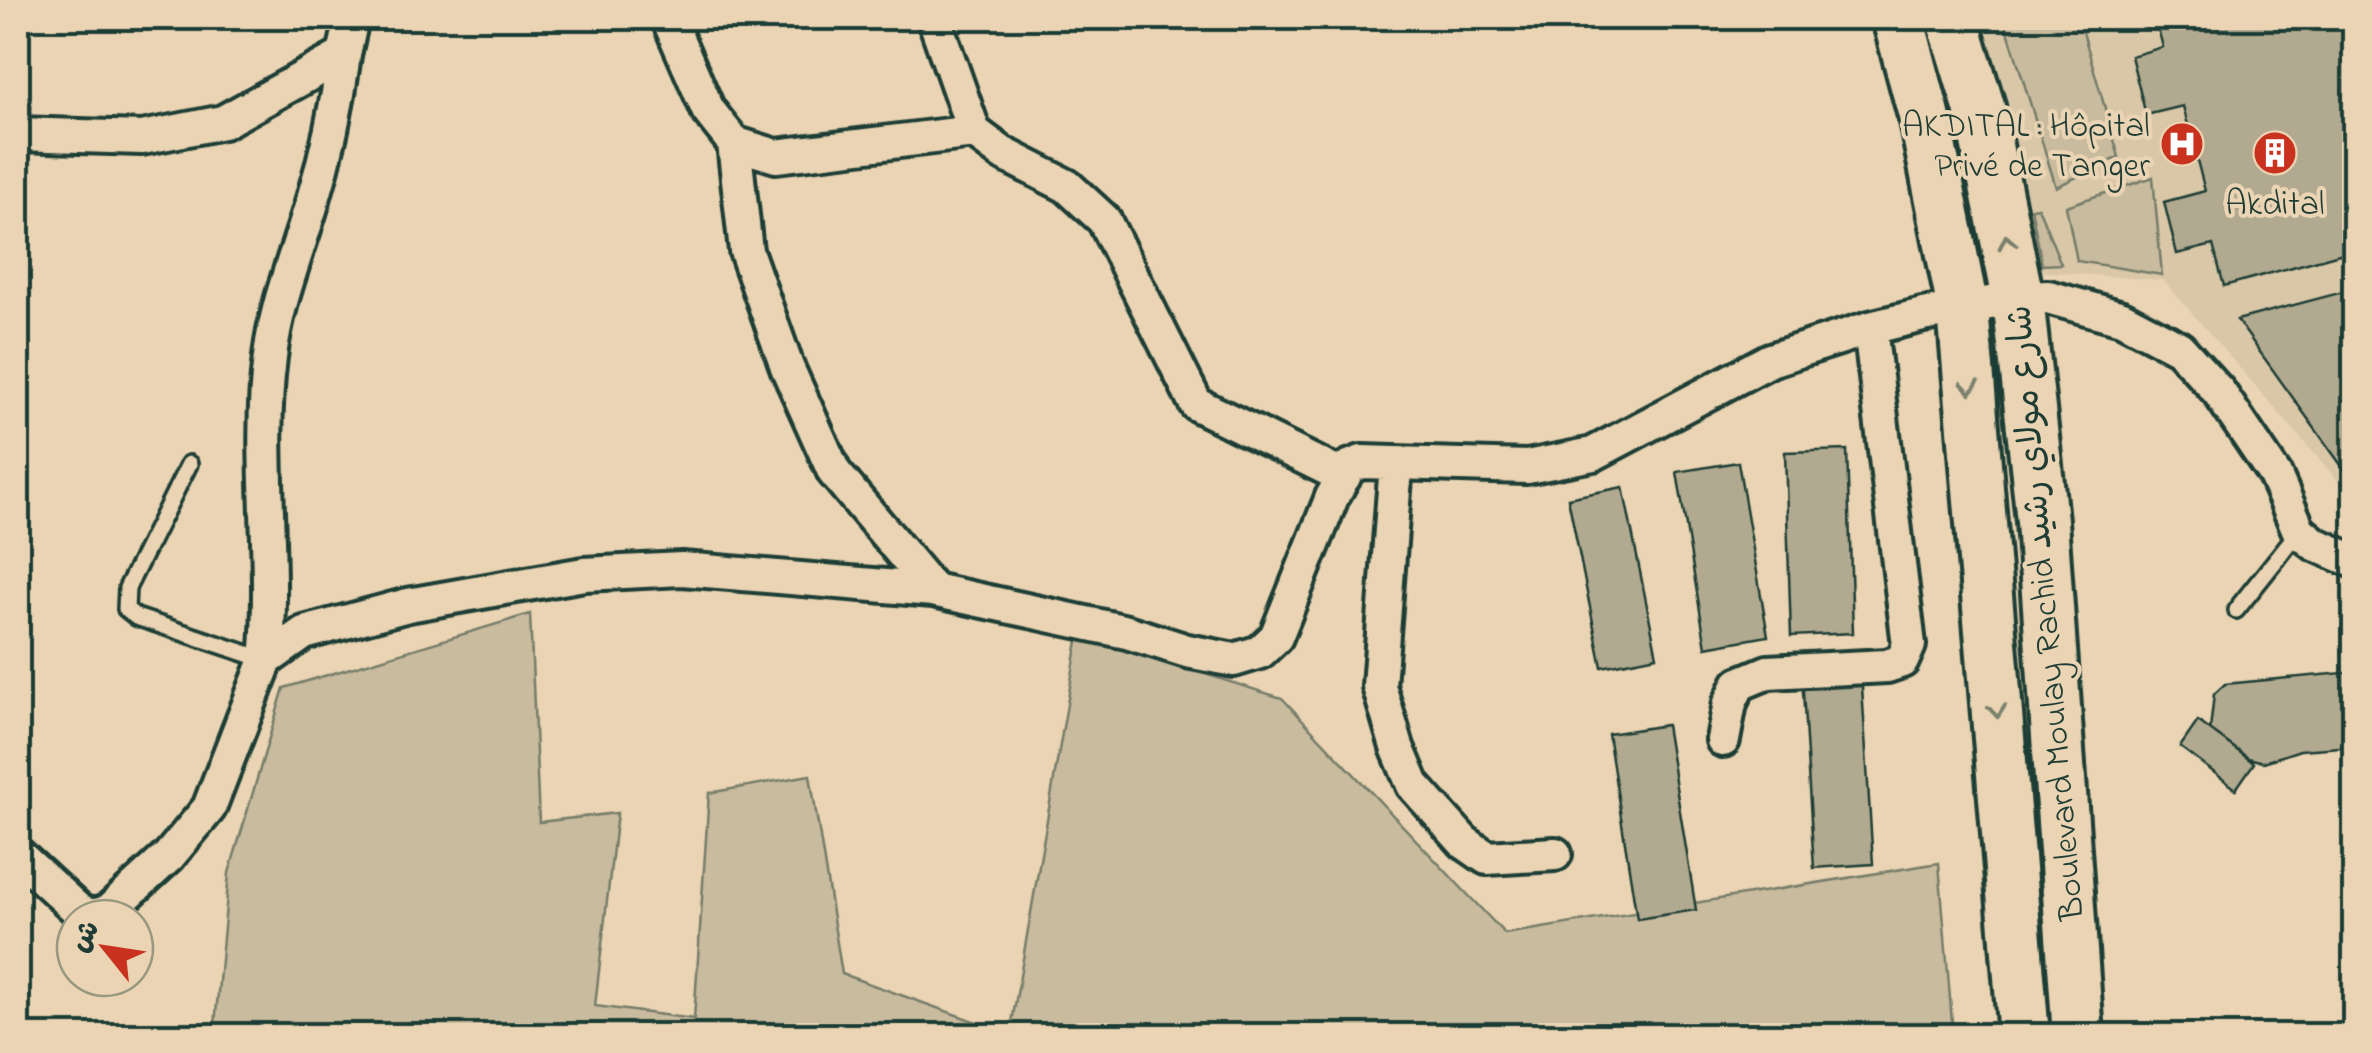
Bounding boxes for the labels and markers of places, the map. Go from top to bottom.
place label: AKDITAL : Hôpital Privé de Tanger [1902,102,2150,193]
hospital icon: AKDITAL : Hôpital Privé de Tanger [2159,121,2205,167]
building icon: Akdital [2252,130,2298,176]
place label: Akdital [2225,180,2325,231]

